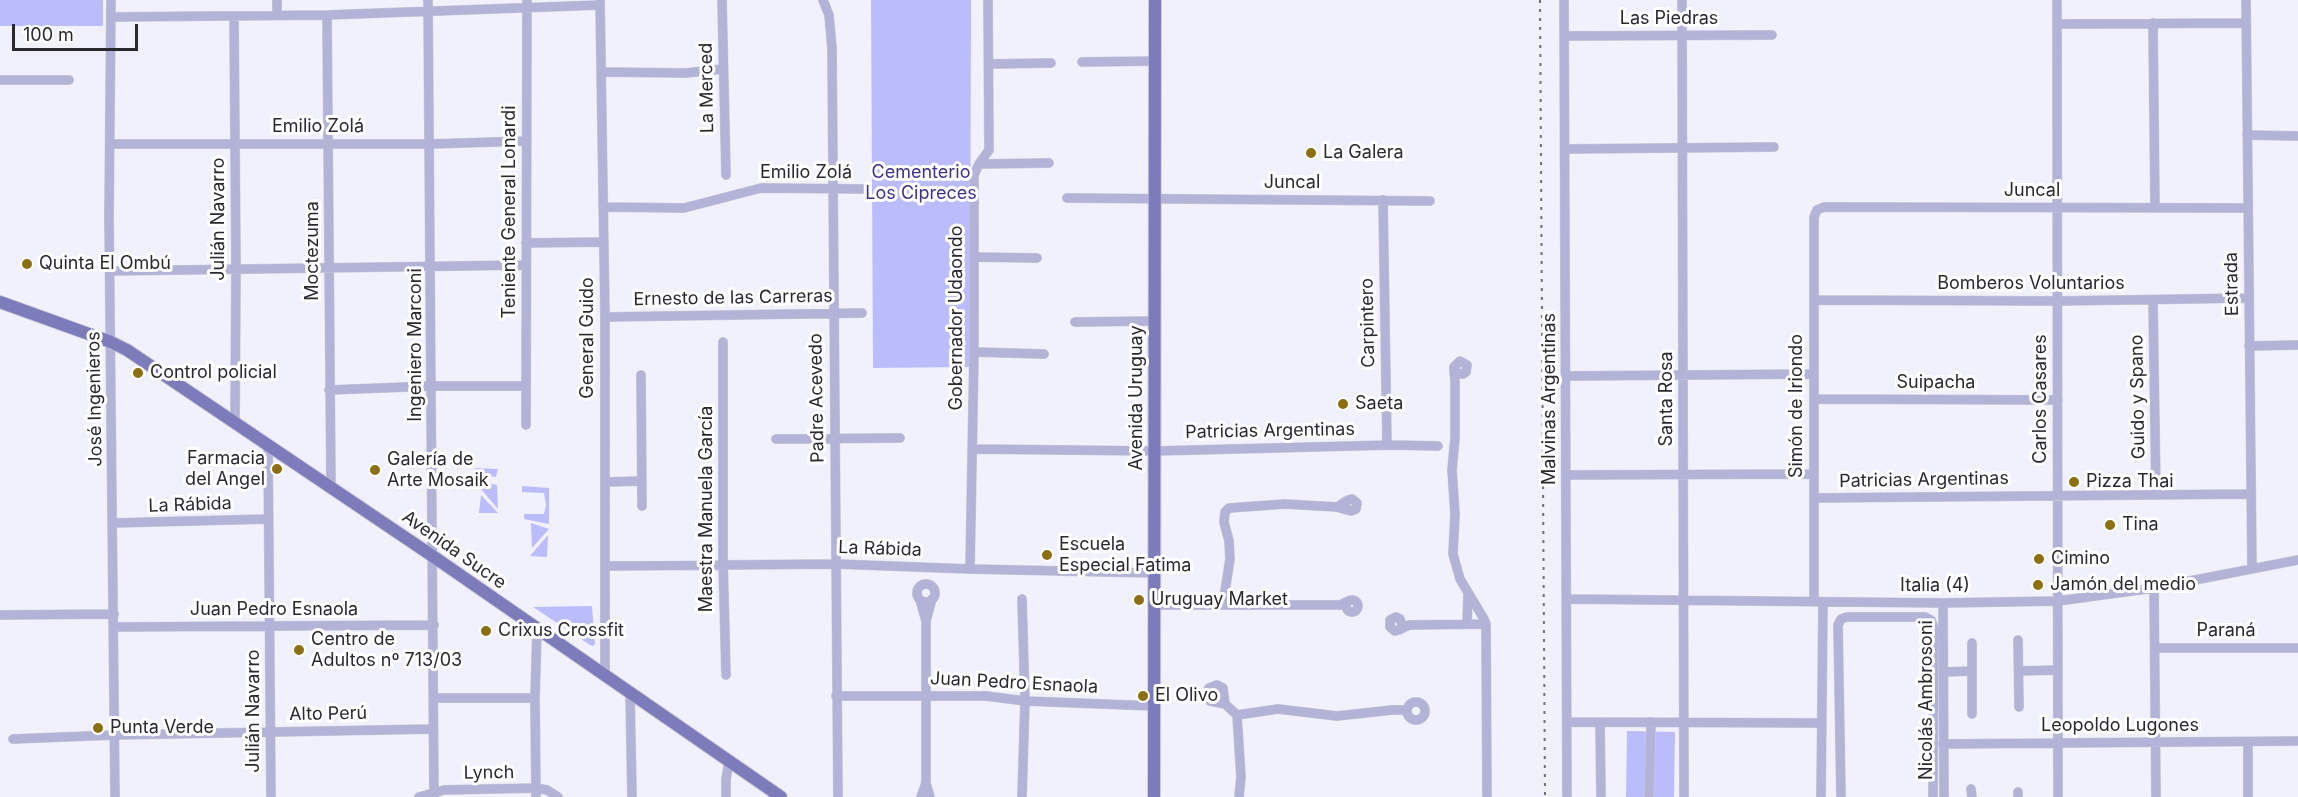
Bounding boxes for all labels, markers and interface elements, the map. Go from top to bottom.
street label: Las Piedras [1620,8,1718,30]
scale bar [15,12,141,50]
text: 100 m [23,24,74,45]
street label: La Merced [695,43,719,133]
street label: Teniente General Lonardi [499,105,521,319]
street label: Emilio Zolá [272,116,364,138]
place label: La Galera [1323,142,1404,164]
marker: La Galera [1304,146,1318,160]
street label: Julián Navarro [208,157,230,281]
street label: Emilio Zolá [760,162,852,184]
park label: Cementerio Los Cipreces [865,162,977,204]
street label: Juncal [1264,172,1320,194]
street label: Juncal [2004,180,2060,202]
street label: Moctezuma [302,201,324,301]
street label: Gobernador Udaondo [946,226,968,410]
street label: Estrada [2221,252,2243,316]
place label: Quinta El Ombú [39,253,171,275]
marker: Quinta El Ombú [20,257,34,271]
street label: Ingeniero Marconi [405,268,427,422]
street label: Bomberos Voluntarios [1937,273,2125,295]
street label: General Guido [577,277,599,399]
street label: Carpintero [1356,278,1380,368]
street label: Ernesto de las Carreras [633,285,833,311]
street label: Malvinas Argentinas [1539,313,1561,485]
street label: Avenida Uruguay [1126,325,1148,471]
street label: José Ingenieros [83,331,107,467]
street label: Padre Acevedo [805,333,829,463]
street label: Simón de Iriondo [1786,334,1808,478]
street label: Carlos Casares [2030,334,2052,464]
street label: Guido y Spano [2126,334,2150,460]
street label: Santa Rosa [1656,351,1678,447]
place label: Control policial [150,362,277,384]
marker: Control policial [131,366,145,380]
street label: Suipacha [1897,372,1975,394]
place label: Saeta [1355,393,1403,415]
marker: Saeta [1336,397,1350,411]
street label: Maestra Manuela García [696,406,718,612]
street label: Patricias Argentinas [1185,419,1355,443]
place label: Farmacia del Angel [185,448,265,490]
place label: Galería de Arte Mosaik [387,449,489,492]
marker: Farmacia del Angel [270,462,284,476]
marker: Galería de Arte Mosaik [368,463,382,477]
street label: Patricias Argentinas [1839,468,2009,492]
place label: Pizza Thai [2086,471,2174,493]
marker: Pizza Thai [2067,475,2081,489]
street label: La Rábida [148,493,232,517]
street label: Avenida Sucre [398,506,510,594]
place label: Tina [2122,514,2159,536]
marker: Tina [2103,518,2117,532]
place label: Escuela Especial Fatima [1059,534,1191,576]
street label: La Rábida [838,537,922,561]
marker: Escuela Especial Fatima [1040,548,1054,562]
place label: Cimino [2051,548,2110,570]
marker: Cimino [2032,552,2046,566]
place label: Jamón del medio [2050,574,2196,596]
street label: Italia (4) [1900,575,1970,597]
marker: Jamón del medio [2031,578,2045,592]
place label: Uruguay Market [1151,589,1288,611]
marker: Uruguay Market [1132,593,1146,607]
street label: Juan Pedro Esnaola [190,599,358,621]
place label: Crixus Crossfit [498,620,624,642]
street label: Nicolás Ambrosoni [1916,620,1938,780]
street label: Paraná [2196,620,2256,642]
marker: Crixus Crossfit [479,624,493,638]
place label: Centro de Adultos nº 713/03 [311,629,462,672]
marker: Centro de Adultos nº 713/03 [292,643,306,657]
street label: Julián Navarro [243,649,265,773]
street label: Juan Pedro Esnaola [929,668,1099,698]
place label: El Olivo [1155,685,1218,707]
marker: El Olivo [1136,689,1150,703]
street label: Alto Perú [289,703,367,725]
street label: Leopoldo Lugones [2041,715,2199,737]
place label: Punta Verde [110,717,214,739]
marker: Punta Verde [91,721,105,735]
street label: Lynch [463,762,515,784]

